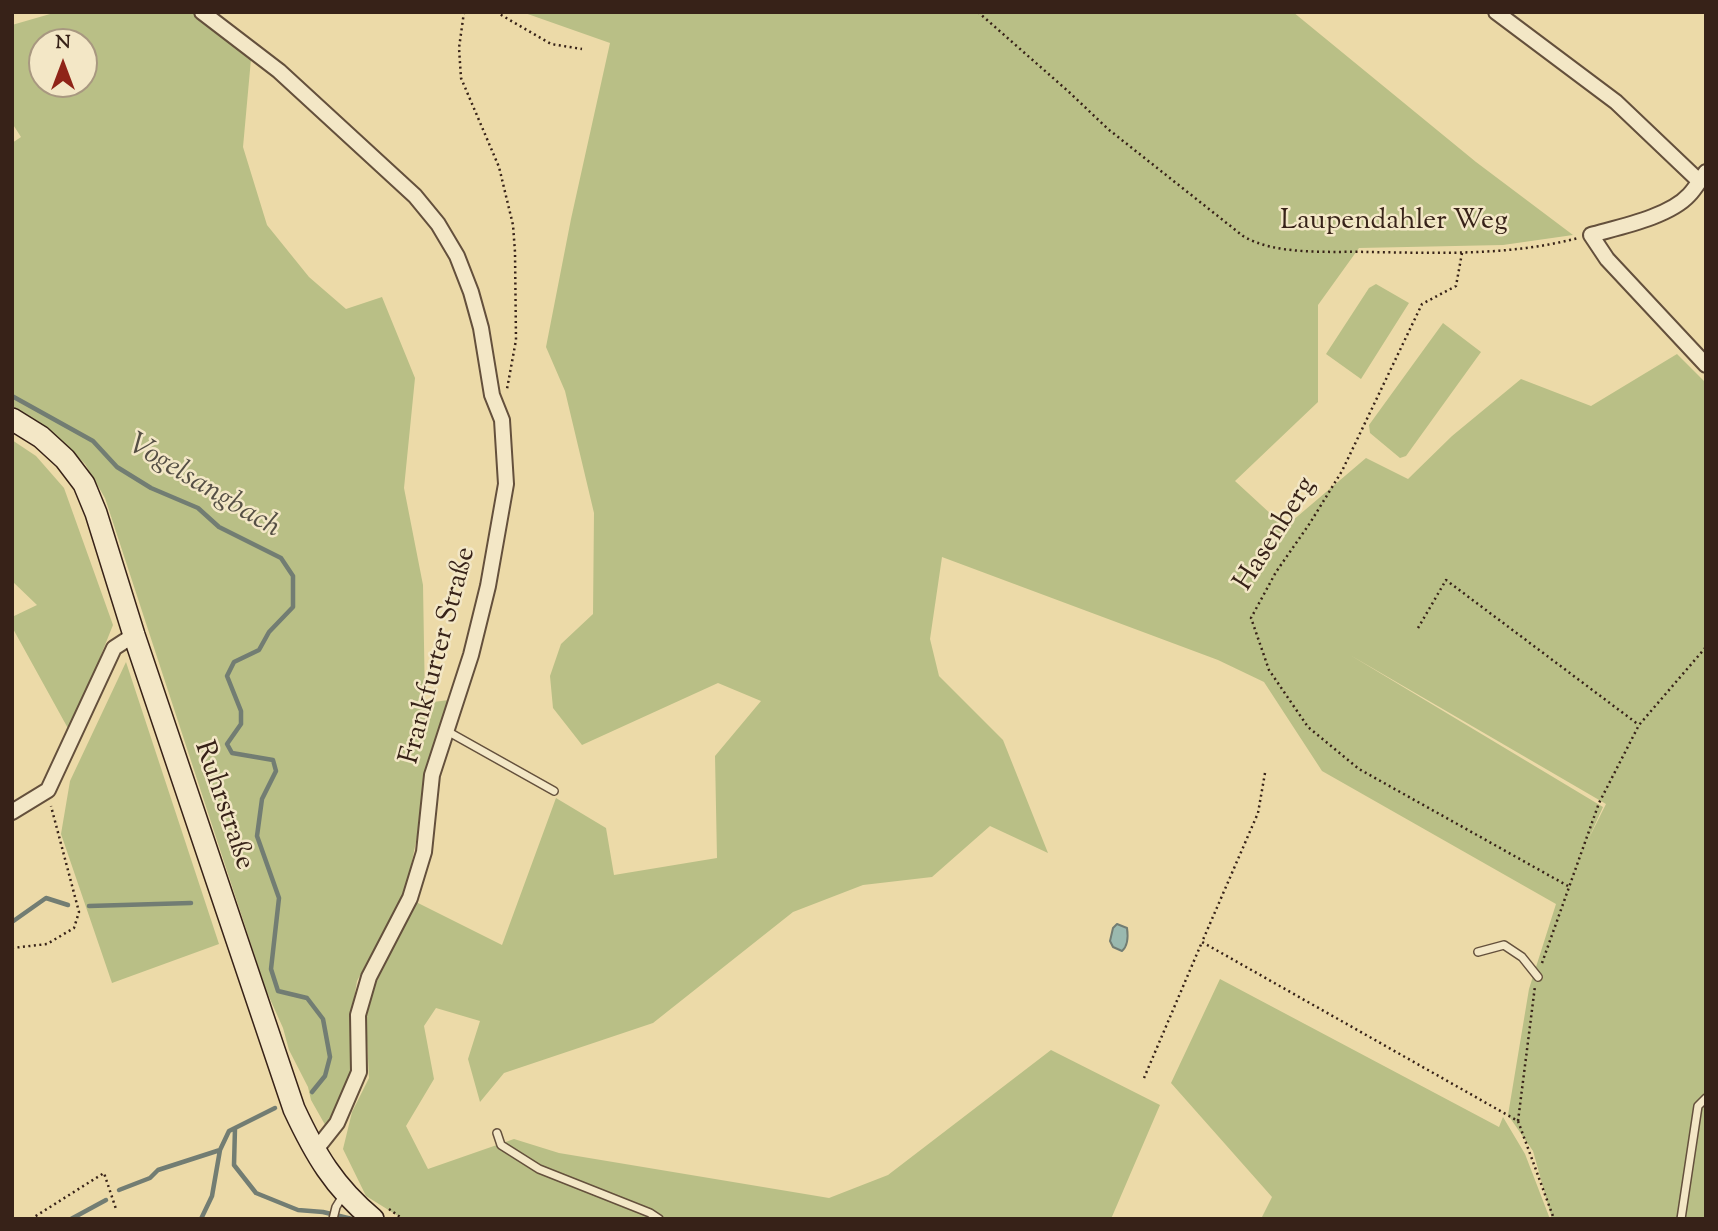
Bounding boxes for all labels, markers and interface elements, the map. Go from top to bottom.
north arrow [28,28,98,98]
text: N [55,30,71,57]
street label: Laupendahler Weg [1280,206,1508,240]
water label: Vogelsangbach [120,428,286,548]
street label: Hasenberg [1229,472,1325,598]
street label: Frankfurter Straße [395,544,485,768]
street label: Ruhrstraße [184,737,260,875]

